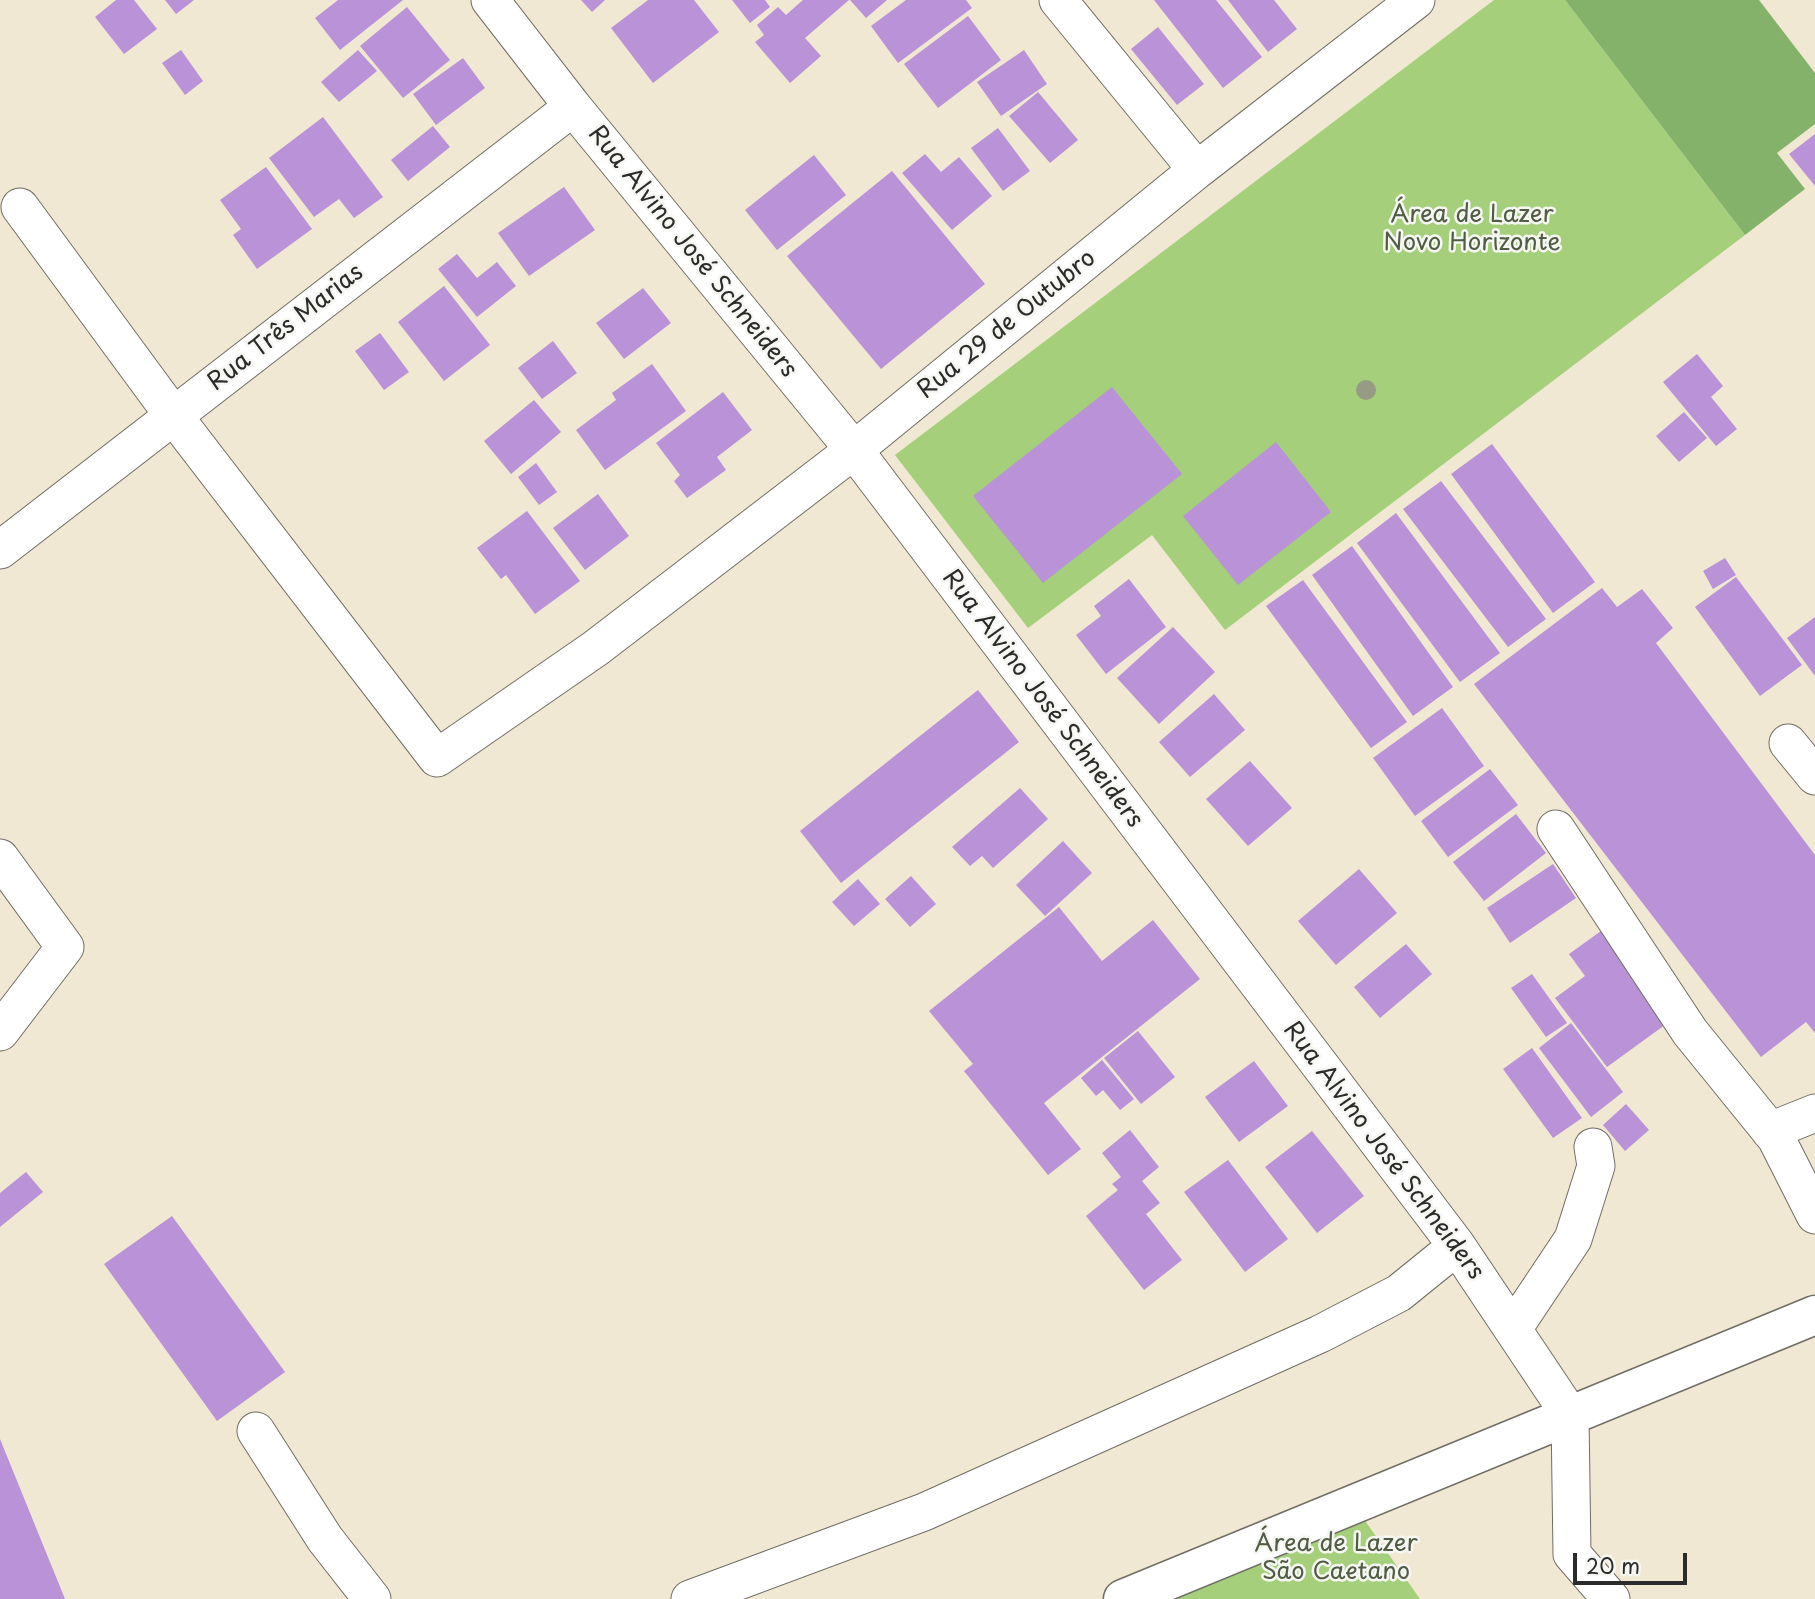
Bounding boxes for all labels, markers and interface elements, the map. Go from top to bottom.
street label: Rua Alvino José Schneiders [581,120,803,384]
park label: Área de Lazer Novo Horizonte [1384,201,1560,257]
street label: Rua 29 de Outubro [912,244,1102,406]
street label: Rua Três Marias [203,258,369,398]
street label: Rua Alvino José Schneiders [935,564,1149,834]
street label: Rua Alvino José Schneiders [1276,1016,1490,1286]
park label: Área de Lazer São Caetano [1254,1530,1418,1586]
scale bar [1577,1540,1691,1584]
text: 20 m [1586,1549,1640,1581]

